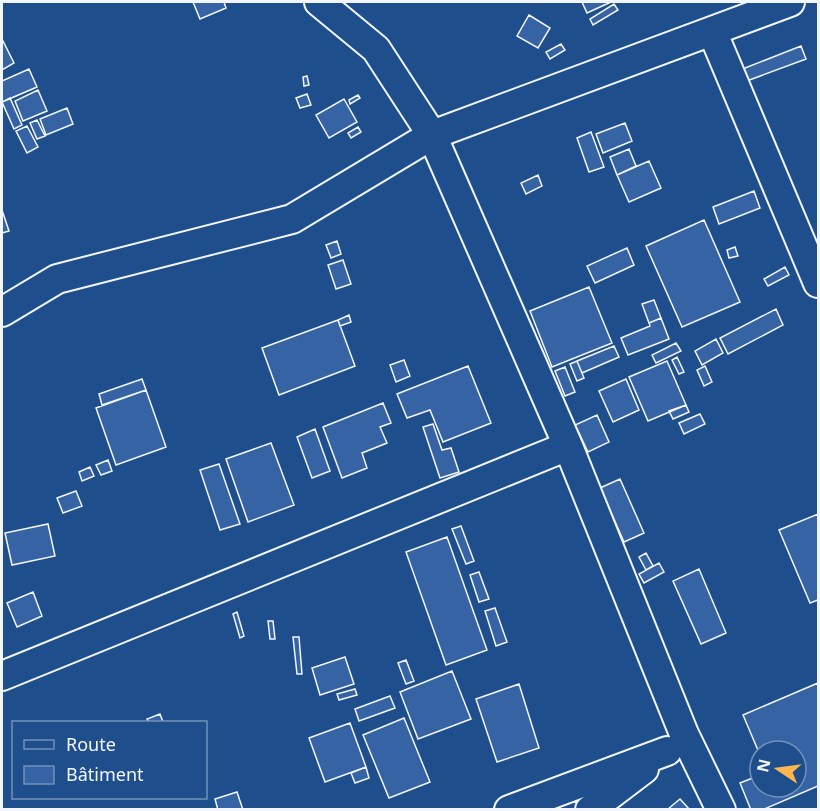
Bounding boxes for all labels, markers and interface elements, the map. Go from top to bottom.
legend [12,721,207,799]
text: Route [66,732,116,756]
north arrow [748,739,808,799]
text: N [751,757,776,774]
text: Bâtiment [66,762,144,786]

